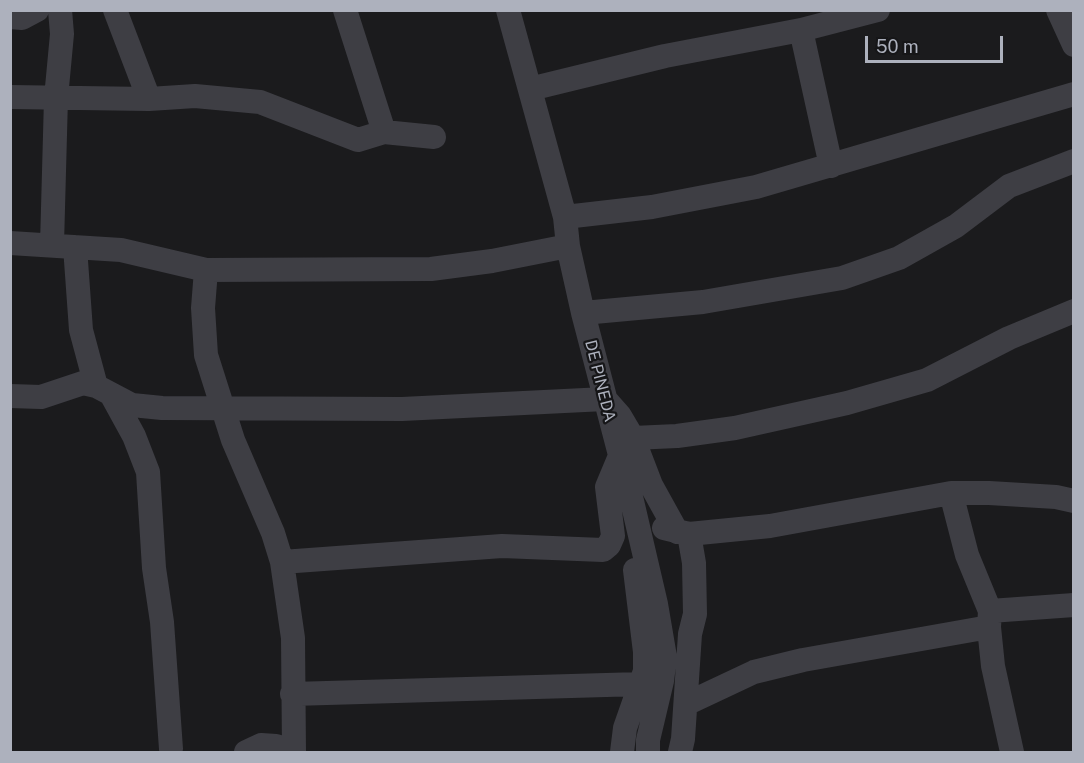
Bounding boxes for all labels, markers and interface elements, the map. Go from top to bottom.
scale bar [868,24,1006,62]
text: 50 m [876,36,919,57]
street label: DE PINEDA [581,338,619,424]

